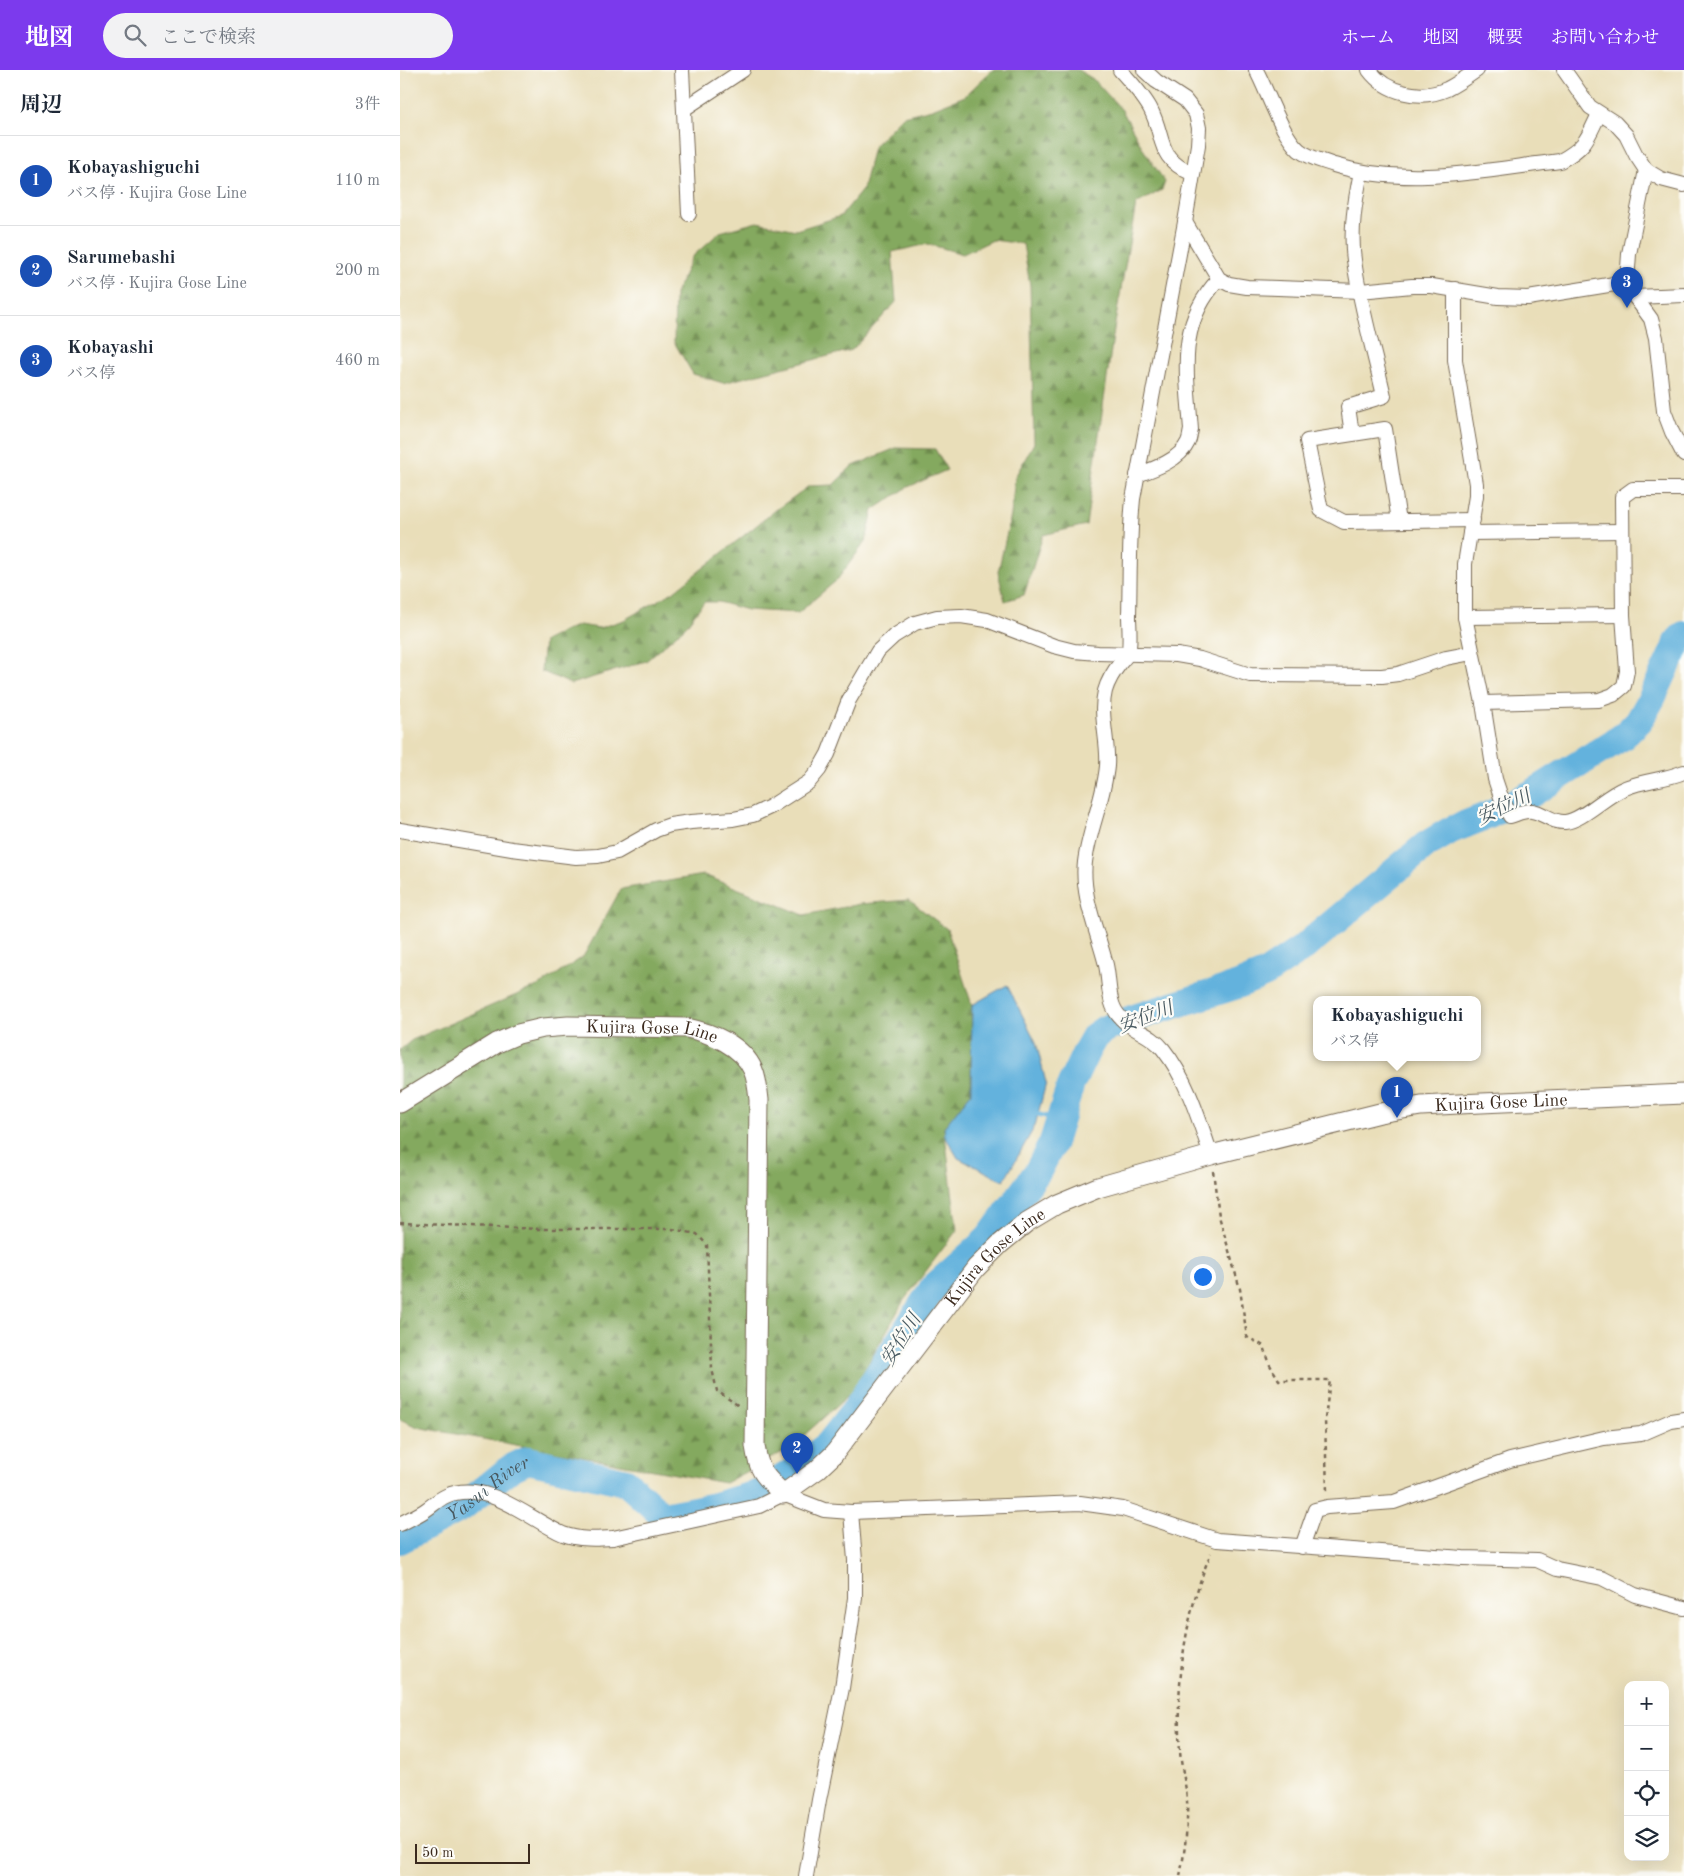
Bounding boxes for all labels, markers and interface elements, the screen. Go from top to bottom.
search box [103,13,453,58]
icon: search [121,21,149,49]
text: 地図 [25,27,73,51]
text: ここで検索 [161,29,256,48]
text: ホーム [1341,29,1395,47]
text: 地図 [1423,29,1459,47]
text: 概要 [1487,29,1523,47]
text: お問い合わせ [1551,29,1659,47]
text: 周辺 [20,95,62,116]
text: 3件 [355,97,380,113]
text: Kobayashiguchi [67,159,200,178]
text: 1 [31,173,41,189]
text: 110 m [335,173,380,189]
text: バス停 · Kujira Gose Line [67,186,247,202]
text: Sarumebashi [67,249,175,268]
text: 2 [31,263,41,279]
text: 200 m [335,263,380,279]
pin: 3 [1611,267,1643,308]
text: バス停 · Kujira Gose Line [67,276,247,292]
text: Kobayashi [67,339,154,358]
text: 3 [31,353,41,369]
text: 460 m [335,353,380,369]
text: バス停 [67,366,115,382]
water label: 安位川 [1473,785,1536,829]
popup [1313,996,1481,1061]
water label: 安位川 [1115,997,1178,1037]
text: Kobayashiguchi [1331,1007,1463,1026]
street label: Kujira Gose Line [586,1018,720,1047]
text: バス停 [1331,1034,1379,1050]
pin: 1 [1381,1077,1413,1118]
street label: Kujira Gose Line [1434,1091,1568,1115]
street label: Kujira Gose Line [942,1205,1049,1310]
your location [1190,1264,1216,1290]
water label: 安位川 [877,1308,926,1370]
pin: 2 [781,1433,813,1474]
water label: Yasui River [444,1454,533,1526]
map controls [1624,1681,1669,1861]
button: + [1624,1681,1669,1726]
button: − [1624,1726,1669,1771]
button: locate [1624,1771,1669,1816]
button: layers [1624,1816,1669,1861]
scale bar [415,1841,530,1864]
text: 50 m [422,1846,453,1860]

